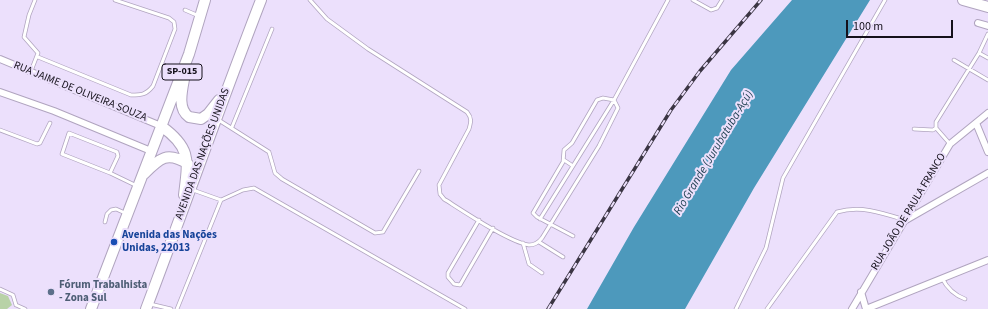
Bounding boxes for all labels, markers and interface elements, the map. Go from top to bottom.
scale bar [848,12,955,38]
text: 100 m [853,18,883,35]
street label: RUA JAIME DE OLIVEIRA SOUZA [11,59,149,125]
road number: SP-015 [162,64,202,80]
street label: AVENIDA DAS NAÇÕES UNIDAS [173,87,233,221]
water label: Rio Grande (Jurubatuba-Açú) [671,88,757,218]
street label: RUA JOÃO DE PAULA FRANCO [869,151,949,273]
place label: Avenida das Nações Unidas, 22013 [122,229,217,255]
marker: Avenida das Nações Unidas, 22013 [109,237,119,247]
place label: Fórum Trabalhista - Zona Sul [59,279,147,305]
marker: Fórum Trabalhista - Zona Sul [46,287,56,297]

